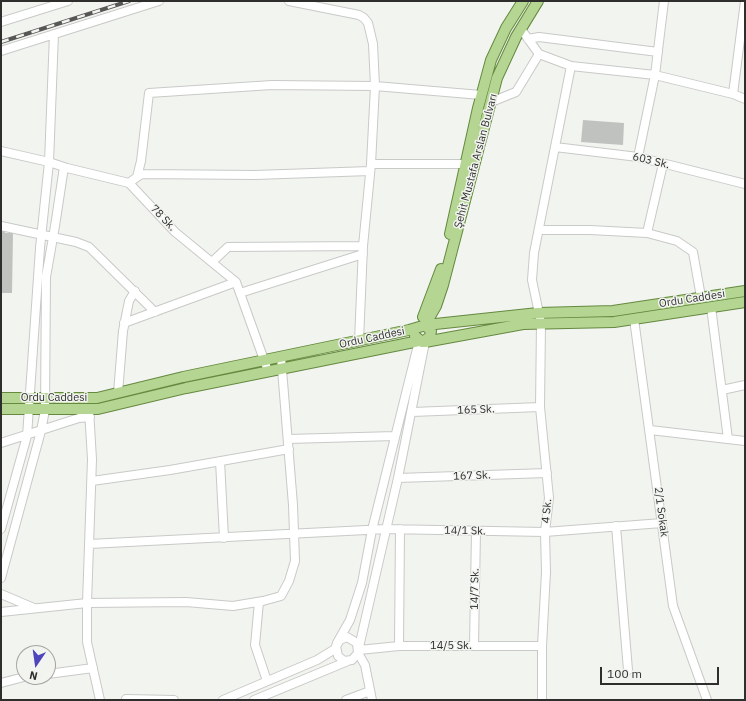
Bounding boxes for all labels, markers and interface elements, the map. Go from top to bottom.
street label: Şehit Mustafa Arslan Bulvarı [452,92,500,230]
street label: 603 Sk. [631,150,671,172]
street label: 78 Sk. [147,202,179,234]
street label: Ordu Caddesi [658,287,726,311]
street label: Ordu Caddesi [338,325,406,351]
street label: Ordu Caddesi [21,391,87,405]
street label: 165 Sk. [457,403,495,417]
street label: 167 Sk. [453,469,491,483]
street label: 2/1 Sokak [651,486,671,538]
street label: 4 Sk. [539,498,555,524]
street label: 14/1 Sk. [444,524,486,538]
street label: 14/7 Sk. [468,568,482,610]
street label: 14/5 Sk. [430,639,472,653]
north arrow [16,645,56,685]
scale bar [602,659,721,685]
text: 100 m [607,666,642,681]
text: N [28,668,39,683]

